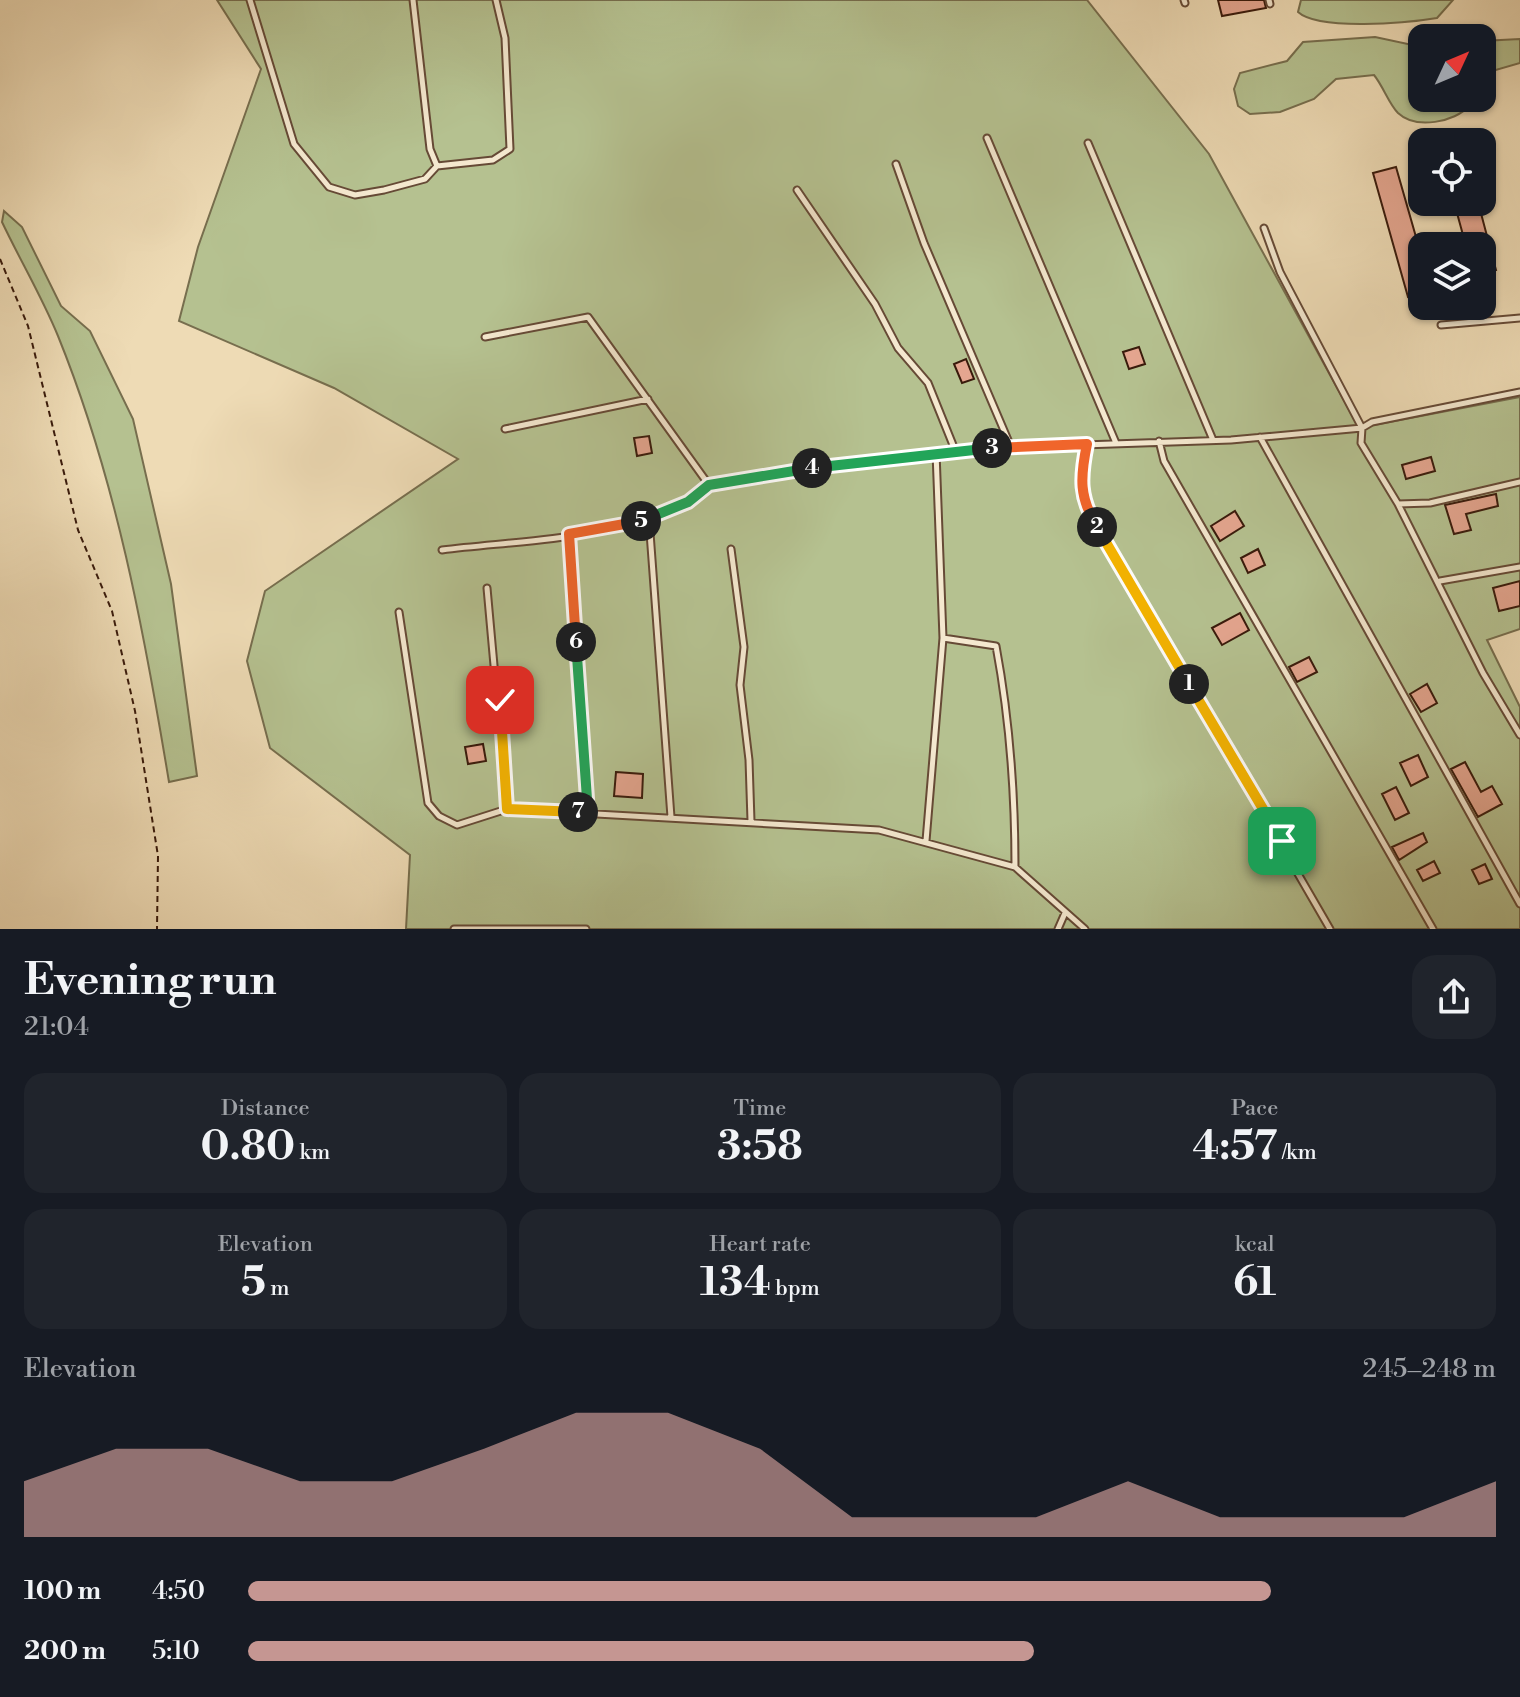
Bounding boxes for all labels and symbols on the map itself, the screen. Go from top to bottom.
north arrow [1408,24,1496,112]
pin: 3 [972,428,1012,468]
pin: 4 [792,448,832,488]
pin: 5 [621,501,661,541]
pin: 2 [1077,507,1117,547]
pin: 6 [556,622,596,662]
pin: 1 [1169,664,1209,704]
pin [466,666,534,734]
pin: 7 [558,792,598,832]
pin [1248,807,1316,875]

